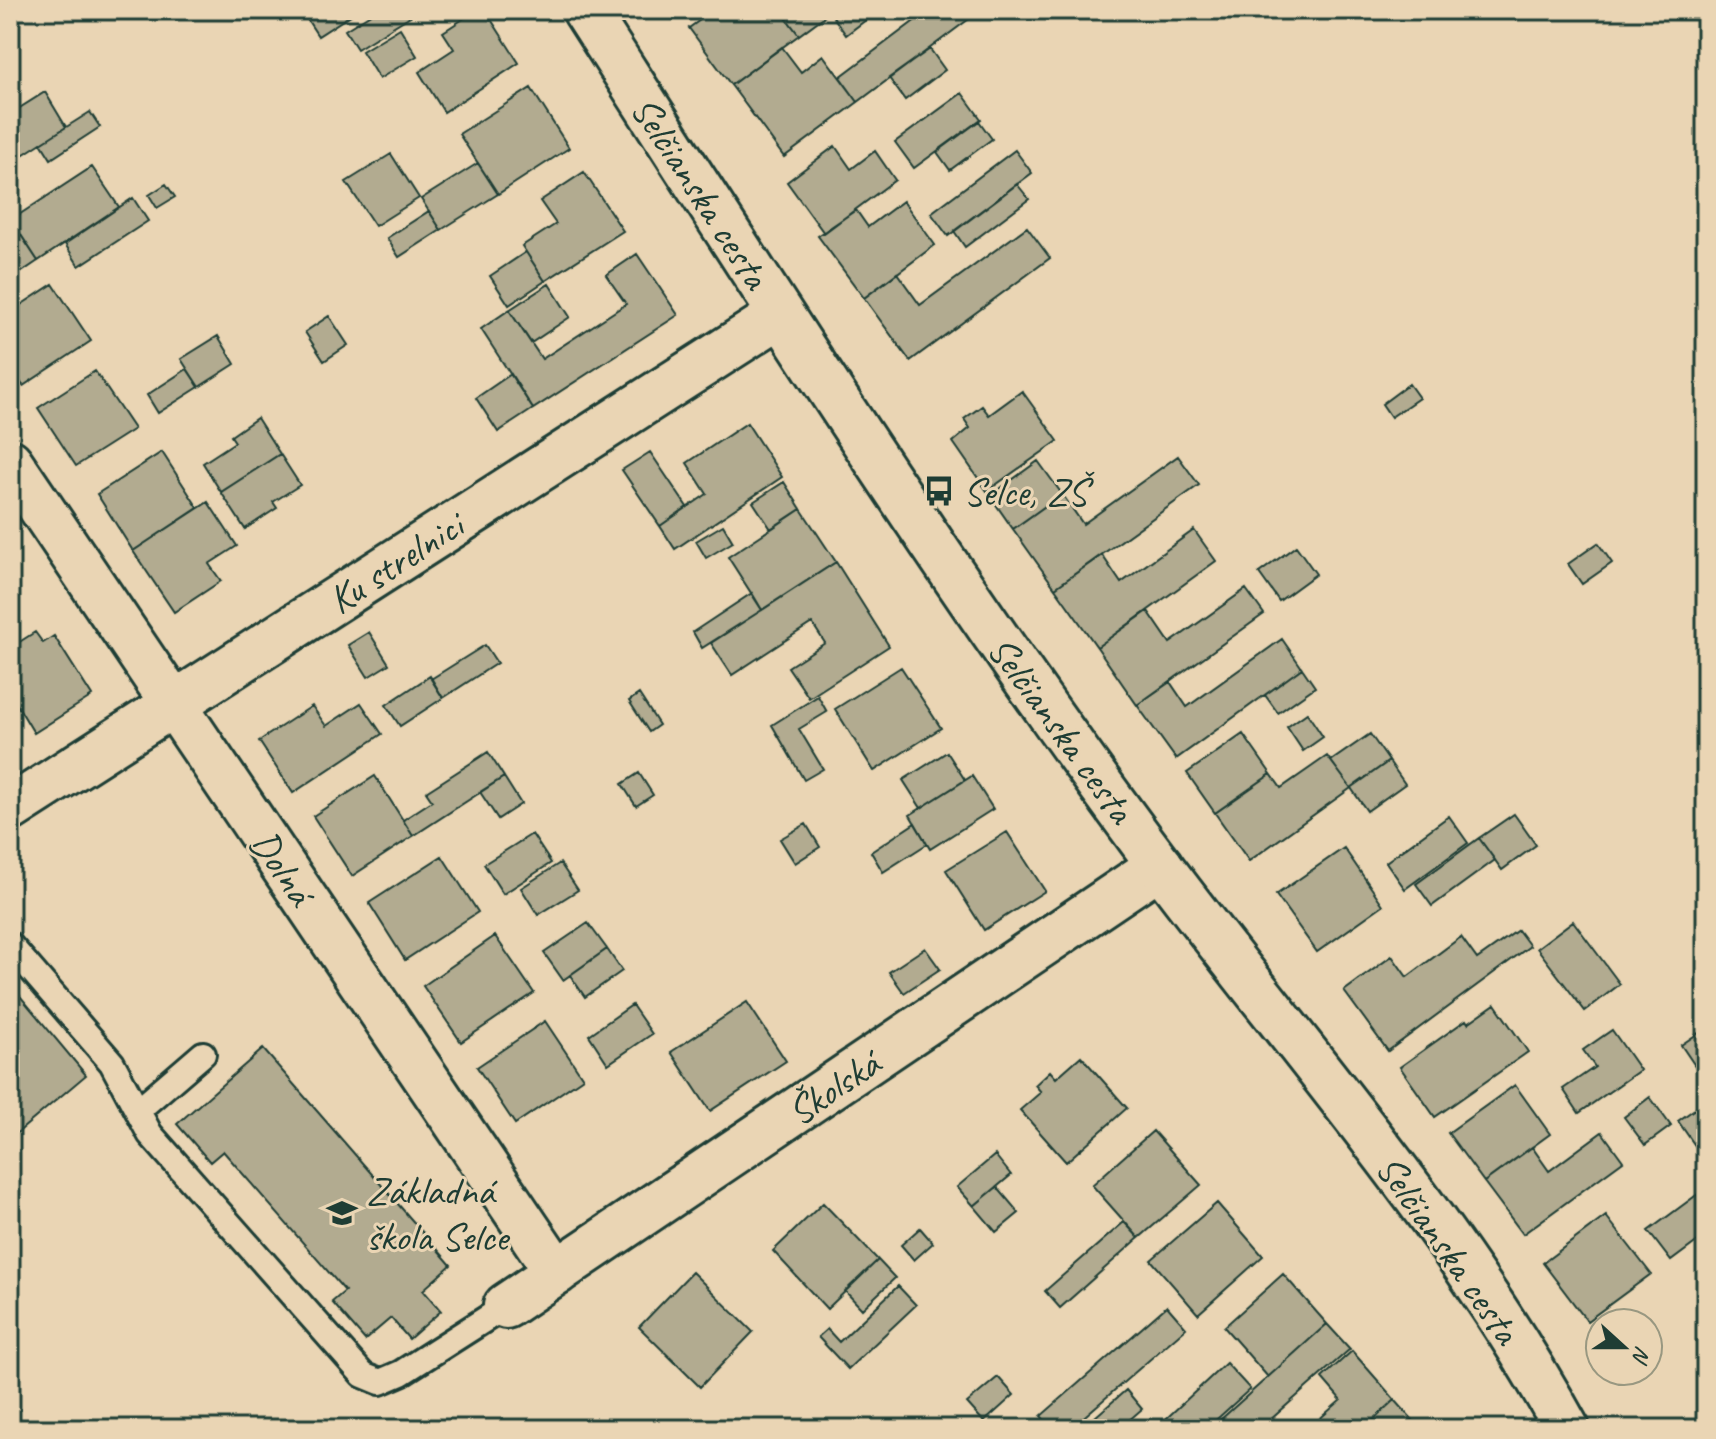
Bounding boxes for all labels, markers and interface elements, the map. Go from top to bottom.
street label: Selčianska cesta [620,87,782,300]
place label: Selce, ZŠ [963,467,1095,517]
bus stop icon: Selce, ZŠ [922,474,956,508]
street label: Ku strelnici [319,498,476,625]
street label: Selčianska cesta [977,626,1148,835]
street label: Dolná [239,820,327,918]
street label: Školská [778,1037,892,1137]
street label: Selčianska cesta [1365,1146,1533,1356]
place label: Základná škola Selce [366,1166,511,1262]
school or university icon: Základná škola Selce [325,1196,359,1230]
north arrow [1584,1307,1664,1387]
text: N [1625,1342,1657,1368]

